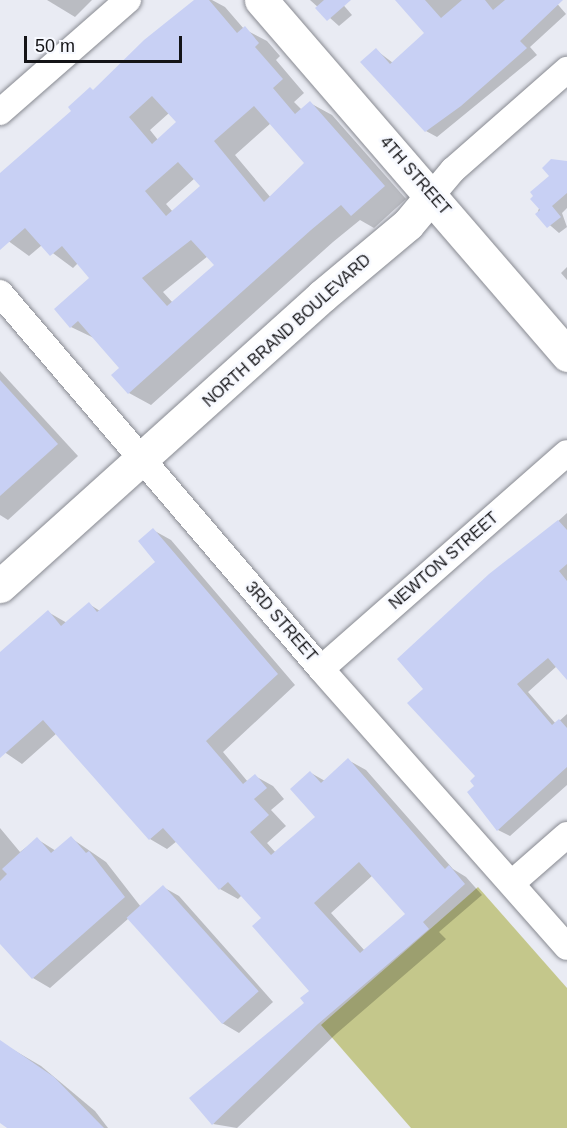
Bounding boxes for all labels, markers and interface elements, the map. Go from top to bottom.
scale bar [27,24,184,62]
text: 50 m [35,36,75,56]
street label: 4TH STREET [376,133,454,219]
street label: NORTH BRAND BOULEVARD [199,251,375,411]
street label: NEWTON STREET [385,508,503,614]
street label: 3RD STREET [241,578,321,666]

